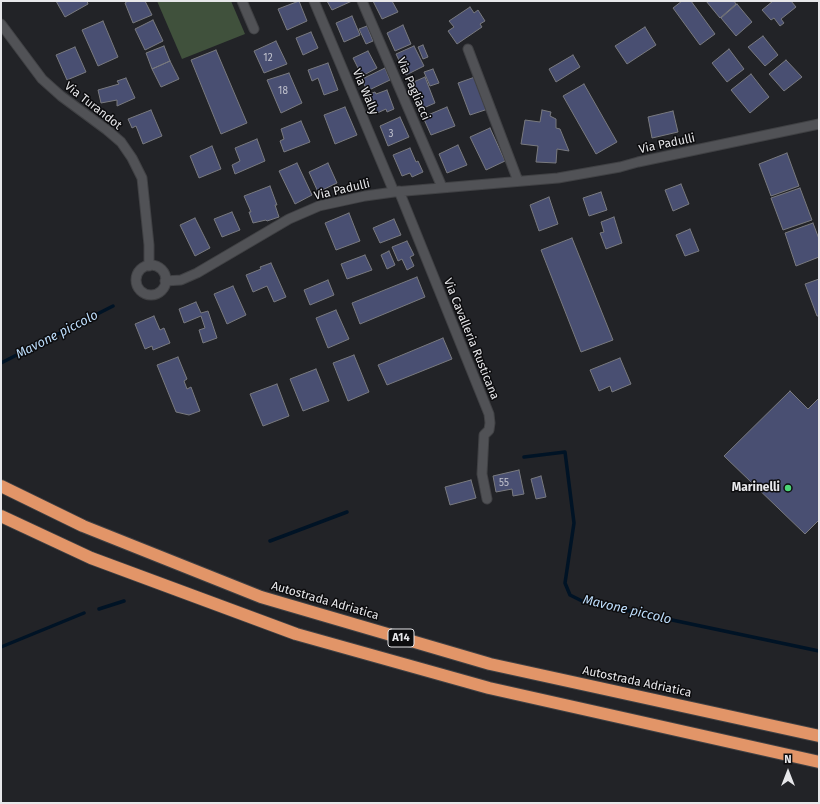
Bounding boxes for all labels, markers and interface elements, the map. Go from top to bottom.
house number: 12 [263,52,273,64]
street label: Via Pagliacci [393,55,433,123]
street label: Via Wally [349,67,381,117]
street label: Via Turandot [61,79,125,133]
house number: 18 [278,85,288,97]
house number: 3 [389,128,393,140]
street label: Via Padulli [638,131,696,157]
street label: Via Padulli [313,177,371,203]
street label: Via Cavalleria Rusticana [440,276,502,402]
water label: Mavone piccolo [13,308,101,362]
house number: 55 [499,477,509,489]
place label: Marinelli [732,481,780,495]
marker: Marinelli [783,483,793,493]
street label: Autostrada Adriatica [270,579,380,623]
water label: Mavone piccolo [581,592,673,628]
road number: A14 [388,629,414,647]
street label: Autostrada Adriatica [581,663,693,701]
north arrow [768,752,808,792]
text: N [784,753,792,766]

